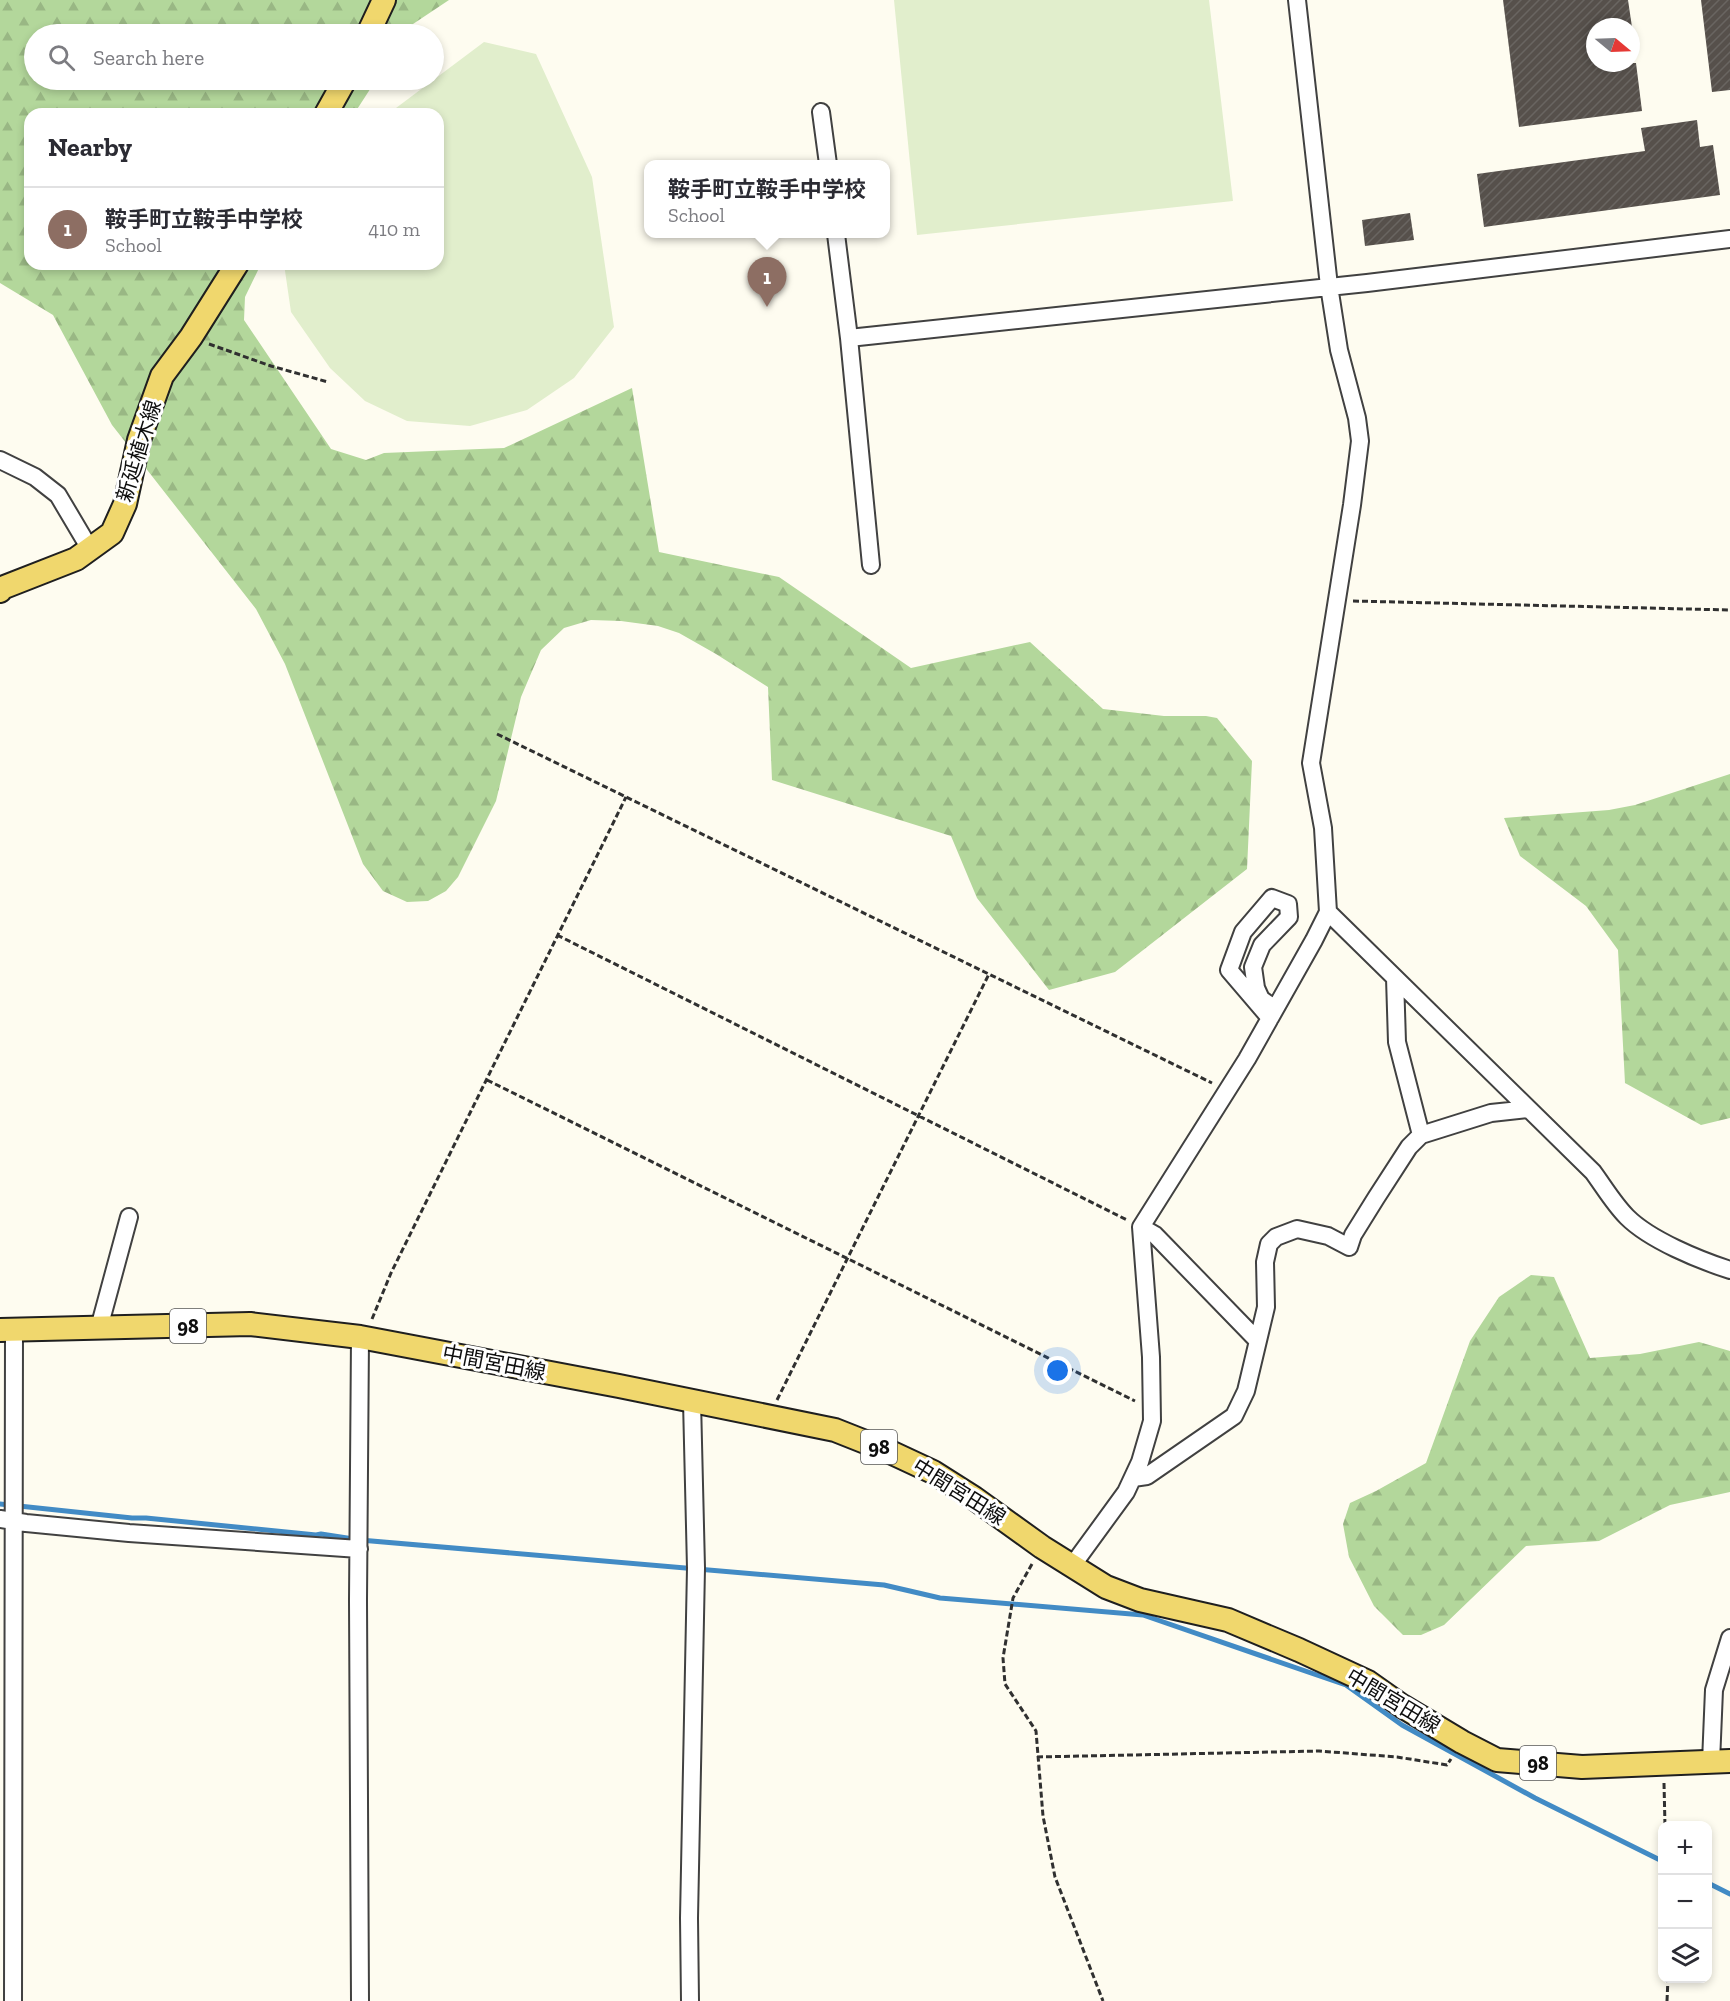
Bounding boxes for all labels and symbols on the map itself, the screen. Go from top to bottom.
north arrow [1586,18,1640,72]
pin: 1 [748,258,786,307]
street label: 新延植木線 [111,397,166,505]
road number: 98 [170,1309,206,1343]
street label: 中間宮田線 [440,1340,548,1385]
your location [1043,1356,1072,1385]
road number: 98 [861,1430,897,1464]
street label: 中間宮田線 [908,1453,1010,1530]
street label: 中間宮田線 [1342,1663,1445,1738]
road number: 98 [1520,1746,1556,1780]

